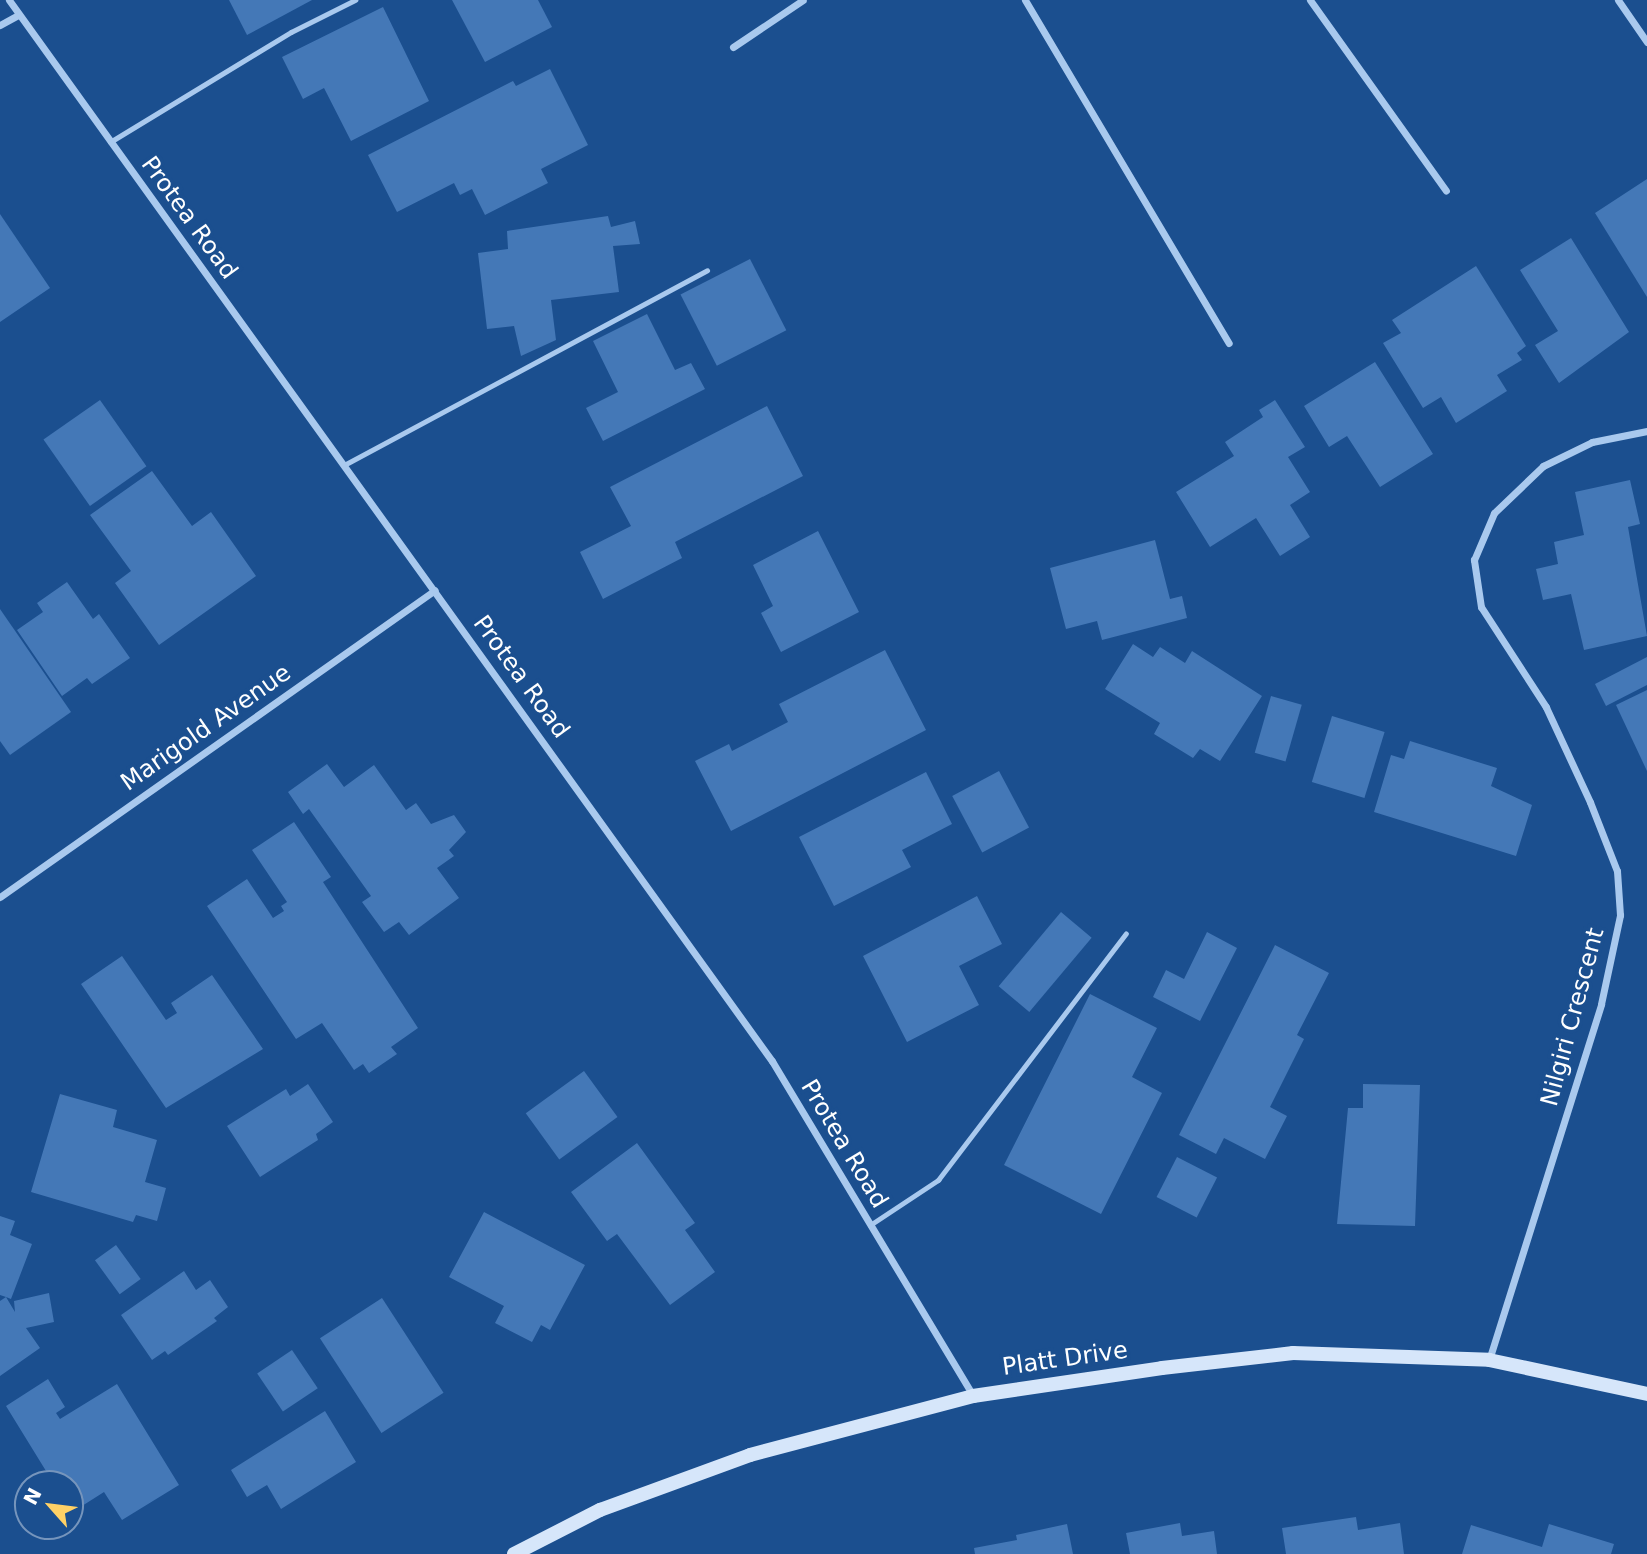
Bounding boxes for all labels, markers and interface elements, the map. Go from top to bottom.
street label: Protea Road [135,151,243,285]
street label: Protea Road [467,610,575,744]
street label: Marigold Avenue [116,659,296,797]
street label: Nilgiri Crescent [1535,925,1611,1109]
street label: Protea Road [794,1075,894,1213]
street label: Platt Drive [1000,1336,1130,1382]
north arrow [14,1470,84,1540]
text: N [19,1484,46,1508]

